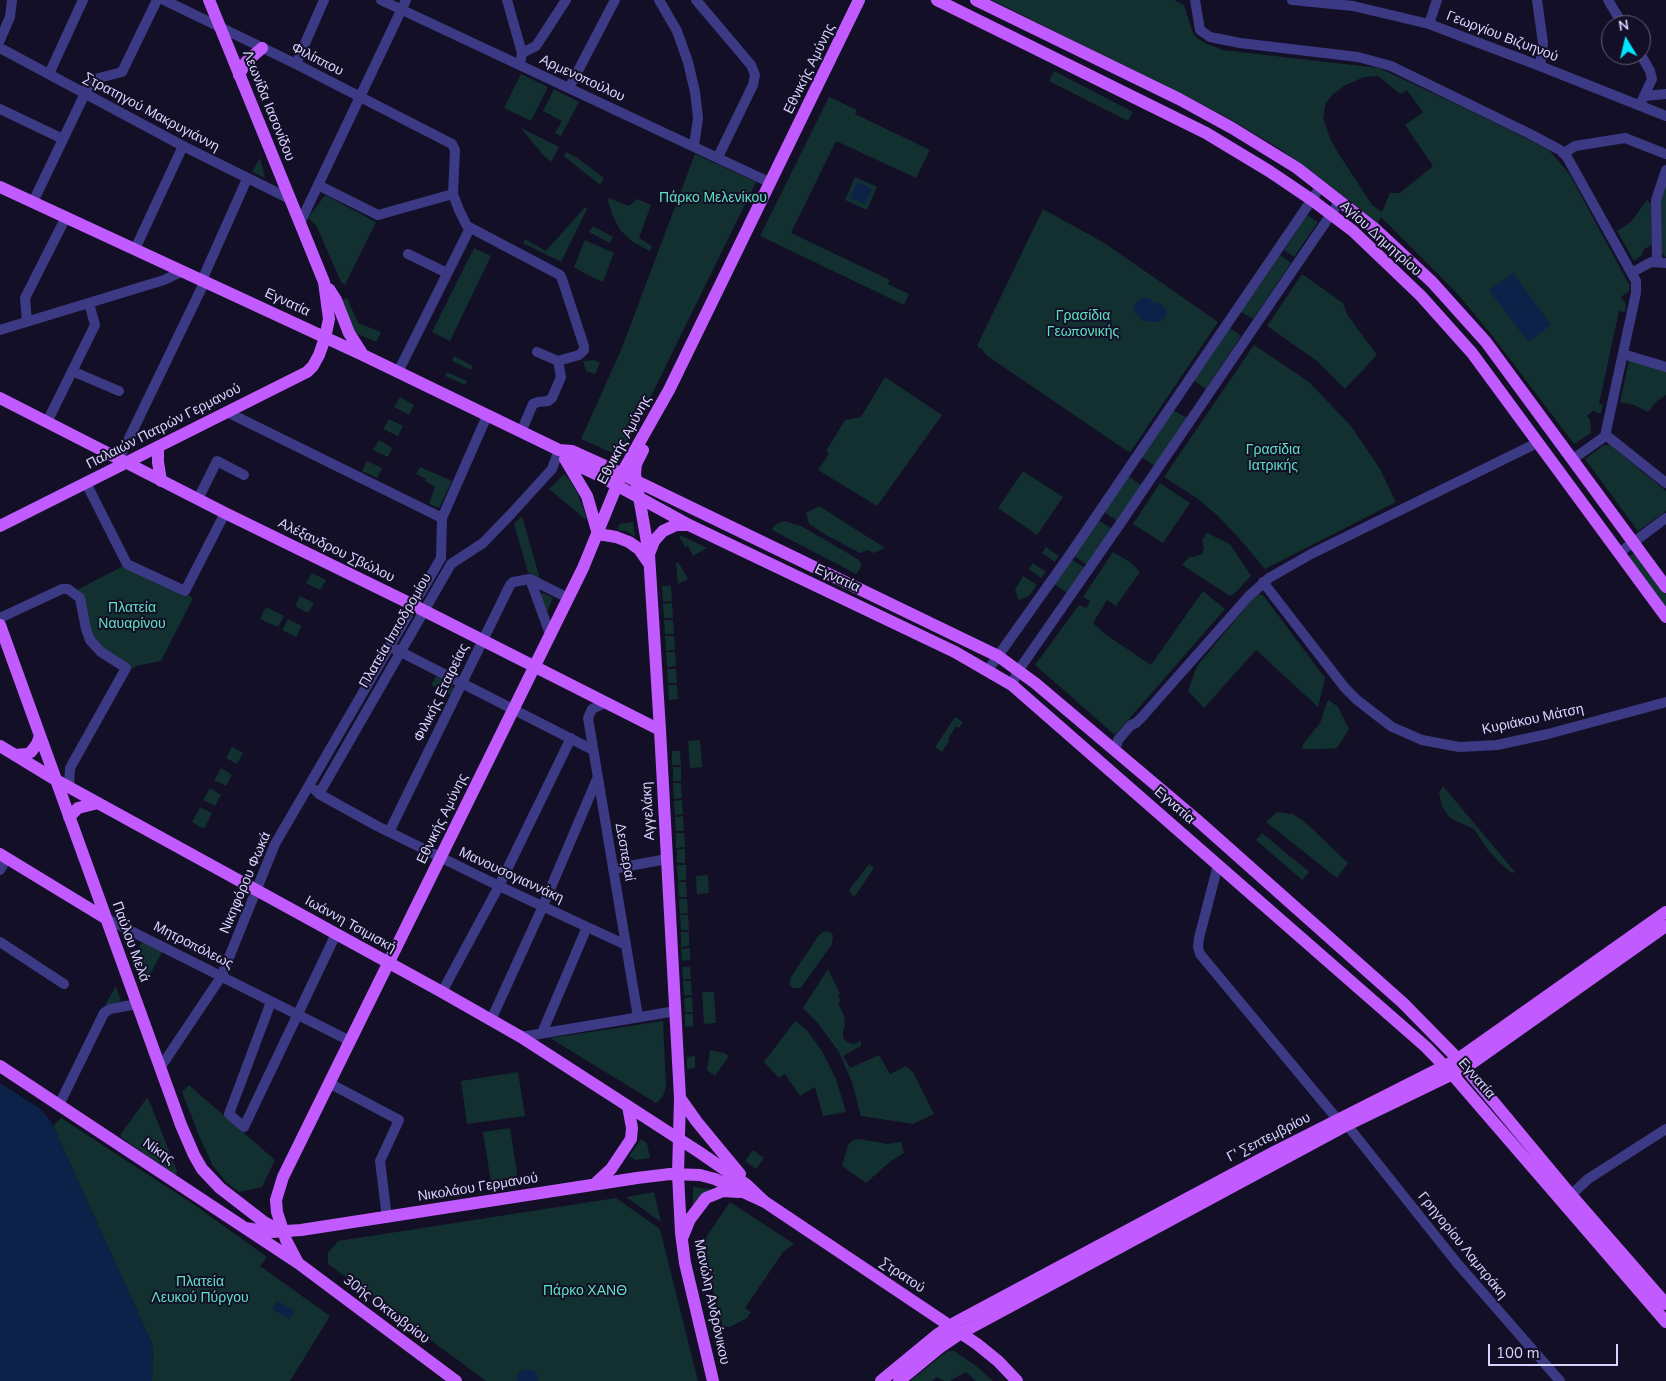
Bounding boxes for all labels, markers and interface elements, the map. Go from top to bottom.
street label: Γεωργίου Βιζυηνού [1441,7,1563,67]
north arrow [1601,15,1651,65]
text: N [1617,15,1630,36]
street label: Εθνικής Αμύνης [780,20,840,118]
street label: Φιλίππου [287,39,347,81]
street label: Λεωνίδα Ιασονίδου [237,46,299,166]
street label: Αρμενοπούλου [535,51,629,107]
street label: Στρατηγού Μακρυγιάννη [75,67,227,159]
park label: Πάρκο Μελενίκου [656,191,770,207]
street label: Αγίου Δημητρίου [1333,196,1427,282]
street label: Εγνατία [260,285,314,321]
park label: Γρασίδια Γεωπονικής [1046,309,1120,342]
street label: Παλαιών Πατρών Γερμανού [80,379,248,475]
street label: Εθνικής Αμύνης [594,391,656,489]
park label: Γρασίδια Ιατρικής [1245,443,1301,476]
street label: Αλέξανδρου Σβώλου [272,514,400,588]
street label: Εγνατία [810,561,864,597]
street label: Πλατεία Ιπποδρομίου [354,567,438,695]
park label: Πλατεία Ναυαρίνου [96,601,168,634]
street label: Φιλικής Εταιρείας [409,637,475,749]
street label: Κυριάκου Μάτση [1478,700,1588,740]
street label: Εθνικής Αμύνης [413,770,473,868]
street label: Αγγελάκη [639,780,659,842]
street label: Εγνατία [1149,783,1199,829]
street label: Δεσπεραί [610,820,638,884]
street label: Νικηφόρου Φωκά [216,826,276,940]
street label: Μανουσογιαννάκη [453,843,569,909]
street label: Ιωάννη Τσιμισκή [299,892,401,958]
street label: Παύλου Μελά [107,897,153,987]
street label: Μητροπόλεως [148,918,238,974]
street label: Εγνατία [1453,1054,1499,1104]
street label: Γ' Σεπτεμβρίου [1222,1108,1316,1168]
street label: Νίκης [138,1135,178,1169]
street label: Νικολάου Γερμανού [414,1170,542,1206]
street label: Γρηγορίου Λαμπράκη [1412,1187,1512,1305]
street label: Μανώλη Ανδρόνικου [689,1235,733,1369]
street label: Στρατού [874,1253,930,1299]
street label: 30ής Οκτωβρίου [337,1271,435,1349]
park label: Πλατεία Λευκού Πύργου [150,1275,250,1308]
park label: Πάρκο ΧΑΝΘ [543,1284,627,1300]
scale bar [1491,1334,1621,1366]
text: 100 m [1496,1343,1540,1363]

